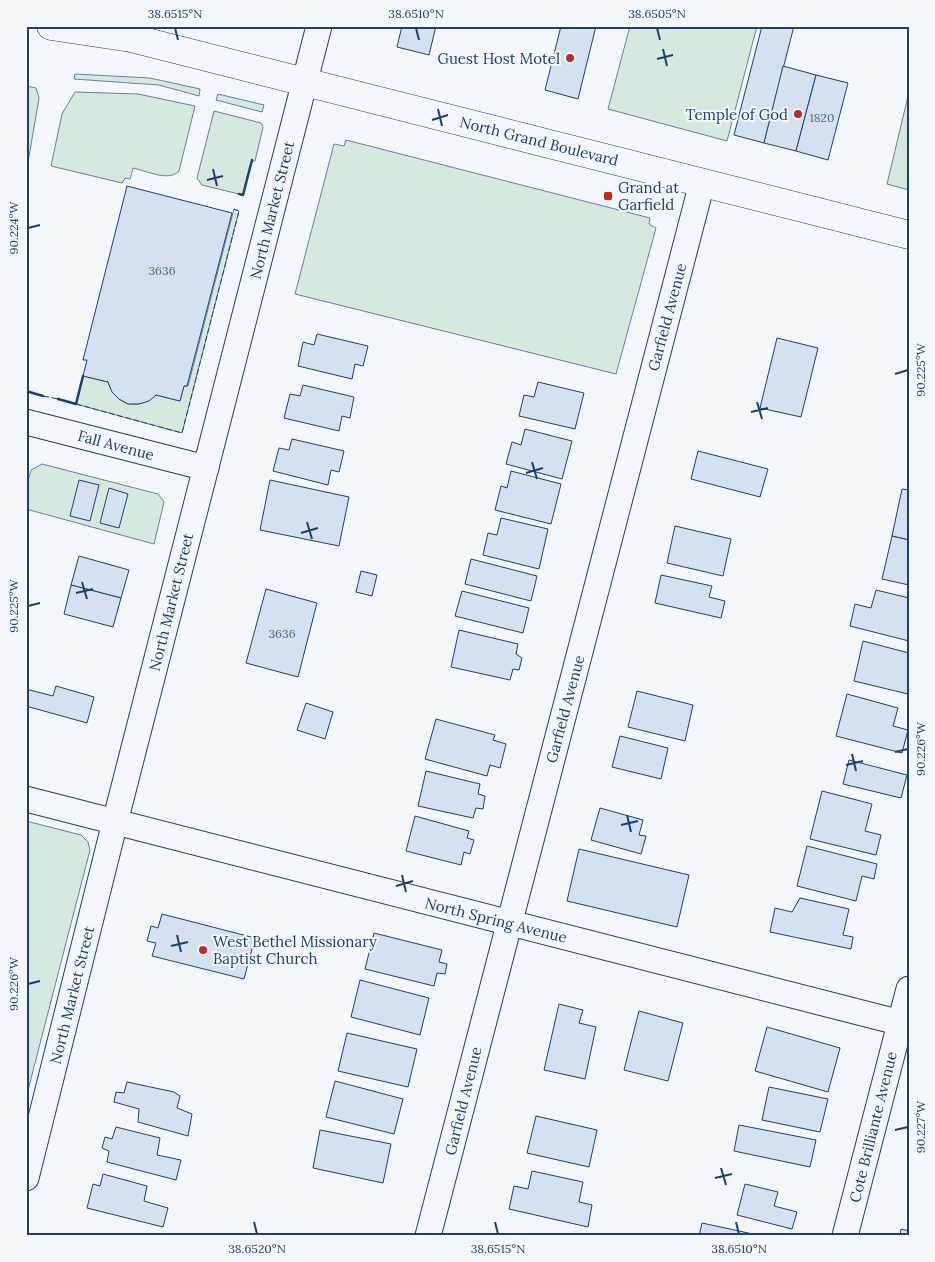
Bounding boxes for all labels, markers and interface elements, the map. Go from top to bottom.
text: 38.6515°N [148,6,202,21]
text: 38.6510°N [388,6,444,21]
text: 38.6505°N [628,6,686,21]
place label: Guest Host Motel [438,49,560,68]
marker: Guest Host Motel [564,52,576,64]
place label: Temple of God [686,105,788,124]
marker: Temple of God [792,108,804,120]
house number: 1820 [809,110,835,125]
street label: North Grand Boulevard [458,112,620,170]
street label: North Market Street [246,139,298,281]
place label: Grand at Garfield [618,178,679,214]
marker: Grand at Garfield [602,190,614,202]
text: 90.224°W [6,200,21,254]
street label: Garfield Avenue [643,261,691,373]
house number: 3636 [148,263,176,278]
text: 90.225°W [913,342,928,397]
street label: Fall Avenue [76,426,156,464]
street label: North Market Street [145,531,197,673]
text: 90.225°W [6,578,21,633]
house number: 3636 [268,626,296,641]
street label: Garfield Avenue [541,653,589,765]
text: 90.226°W [913,721,928,776]
street label: North Spring Avenue [423,893,569,947]
street label: North Market Street [46,924,98,1066]
place label: West Bethel Missionary Baptist Church [213,932,377,968]
marker: West Bethel Missionary Baptist Church [197,944,209,956]
text: 90.226°W [6,956,21,1011]
street label: Garfield Avenue [440,1045,486,1157]
street label: Cote Brilliante Avenue [845,1050,901,1204]
text: 90.227°W [913,1100,928,1153]
text: 38.6520°N [228,1241,286,1256]
text: 38.6515°N [471,1241,525,1256]
text: 38.6510°N [711,1241,767,1256]

